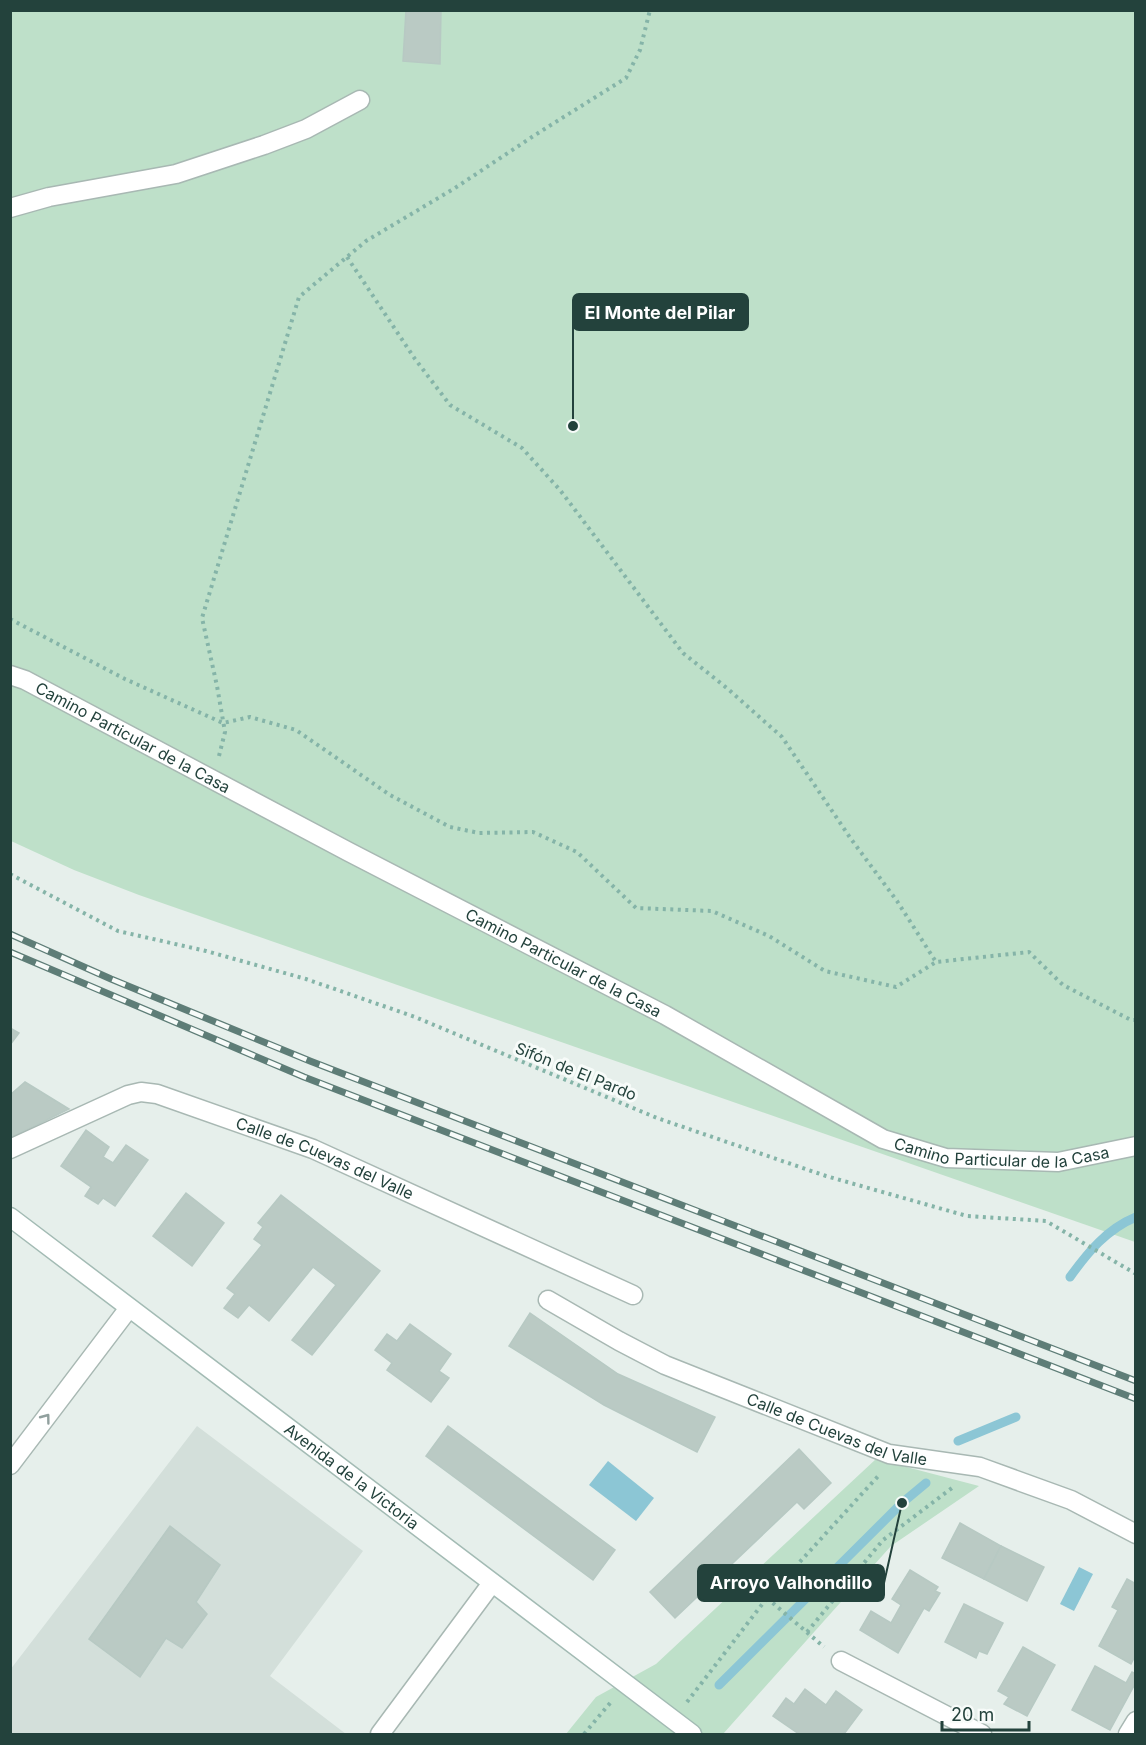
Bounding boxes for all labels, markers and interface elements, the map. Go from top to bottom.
callout: El Monte del Pilar [573,294,748,330]
text: El Monte del Pilar [585,302,735,323]
street label: Camino Particular de la Casa [32,677,234,797]
street label: Camino Particular de la Casa [462,904,665,1021]
street label: Sifón de El Pardo [512,1038,640,1104]
street label: Calle de Cuevas del Valle [233,1113,417,1204]
street label: Camino Particular de la Casa [892,1133,1111,1172]
street label: Calle de Cuevas del Valle [744,1388,928,1469]
one-way arrow [38,1414,49,1425]
street label: Avenida de la Victoria [281,1419,423,1533]
callout: Arroyo Valhondillo [698,1565,884,1601]
text: Arroyo Valhondillo [710,1572,872,1593]
scale bar [942,1694,1029,1732]
text: 20 m [951,1704,994,1725]

